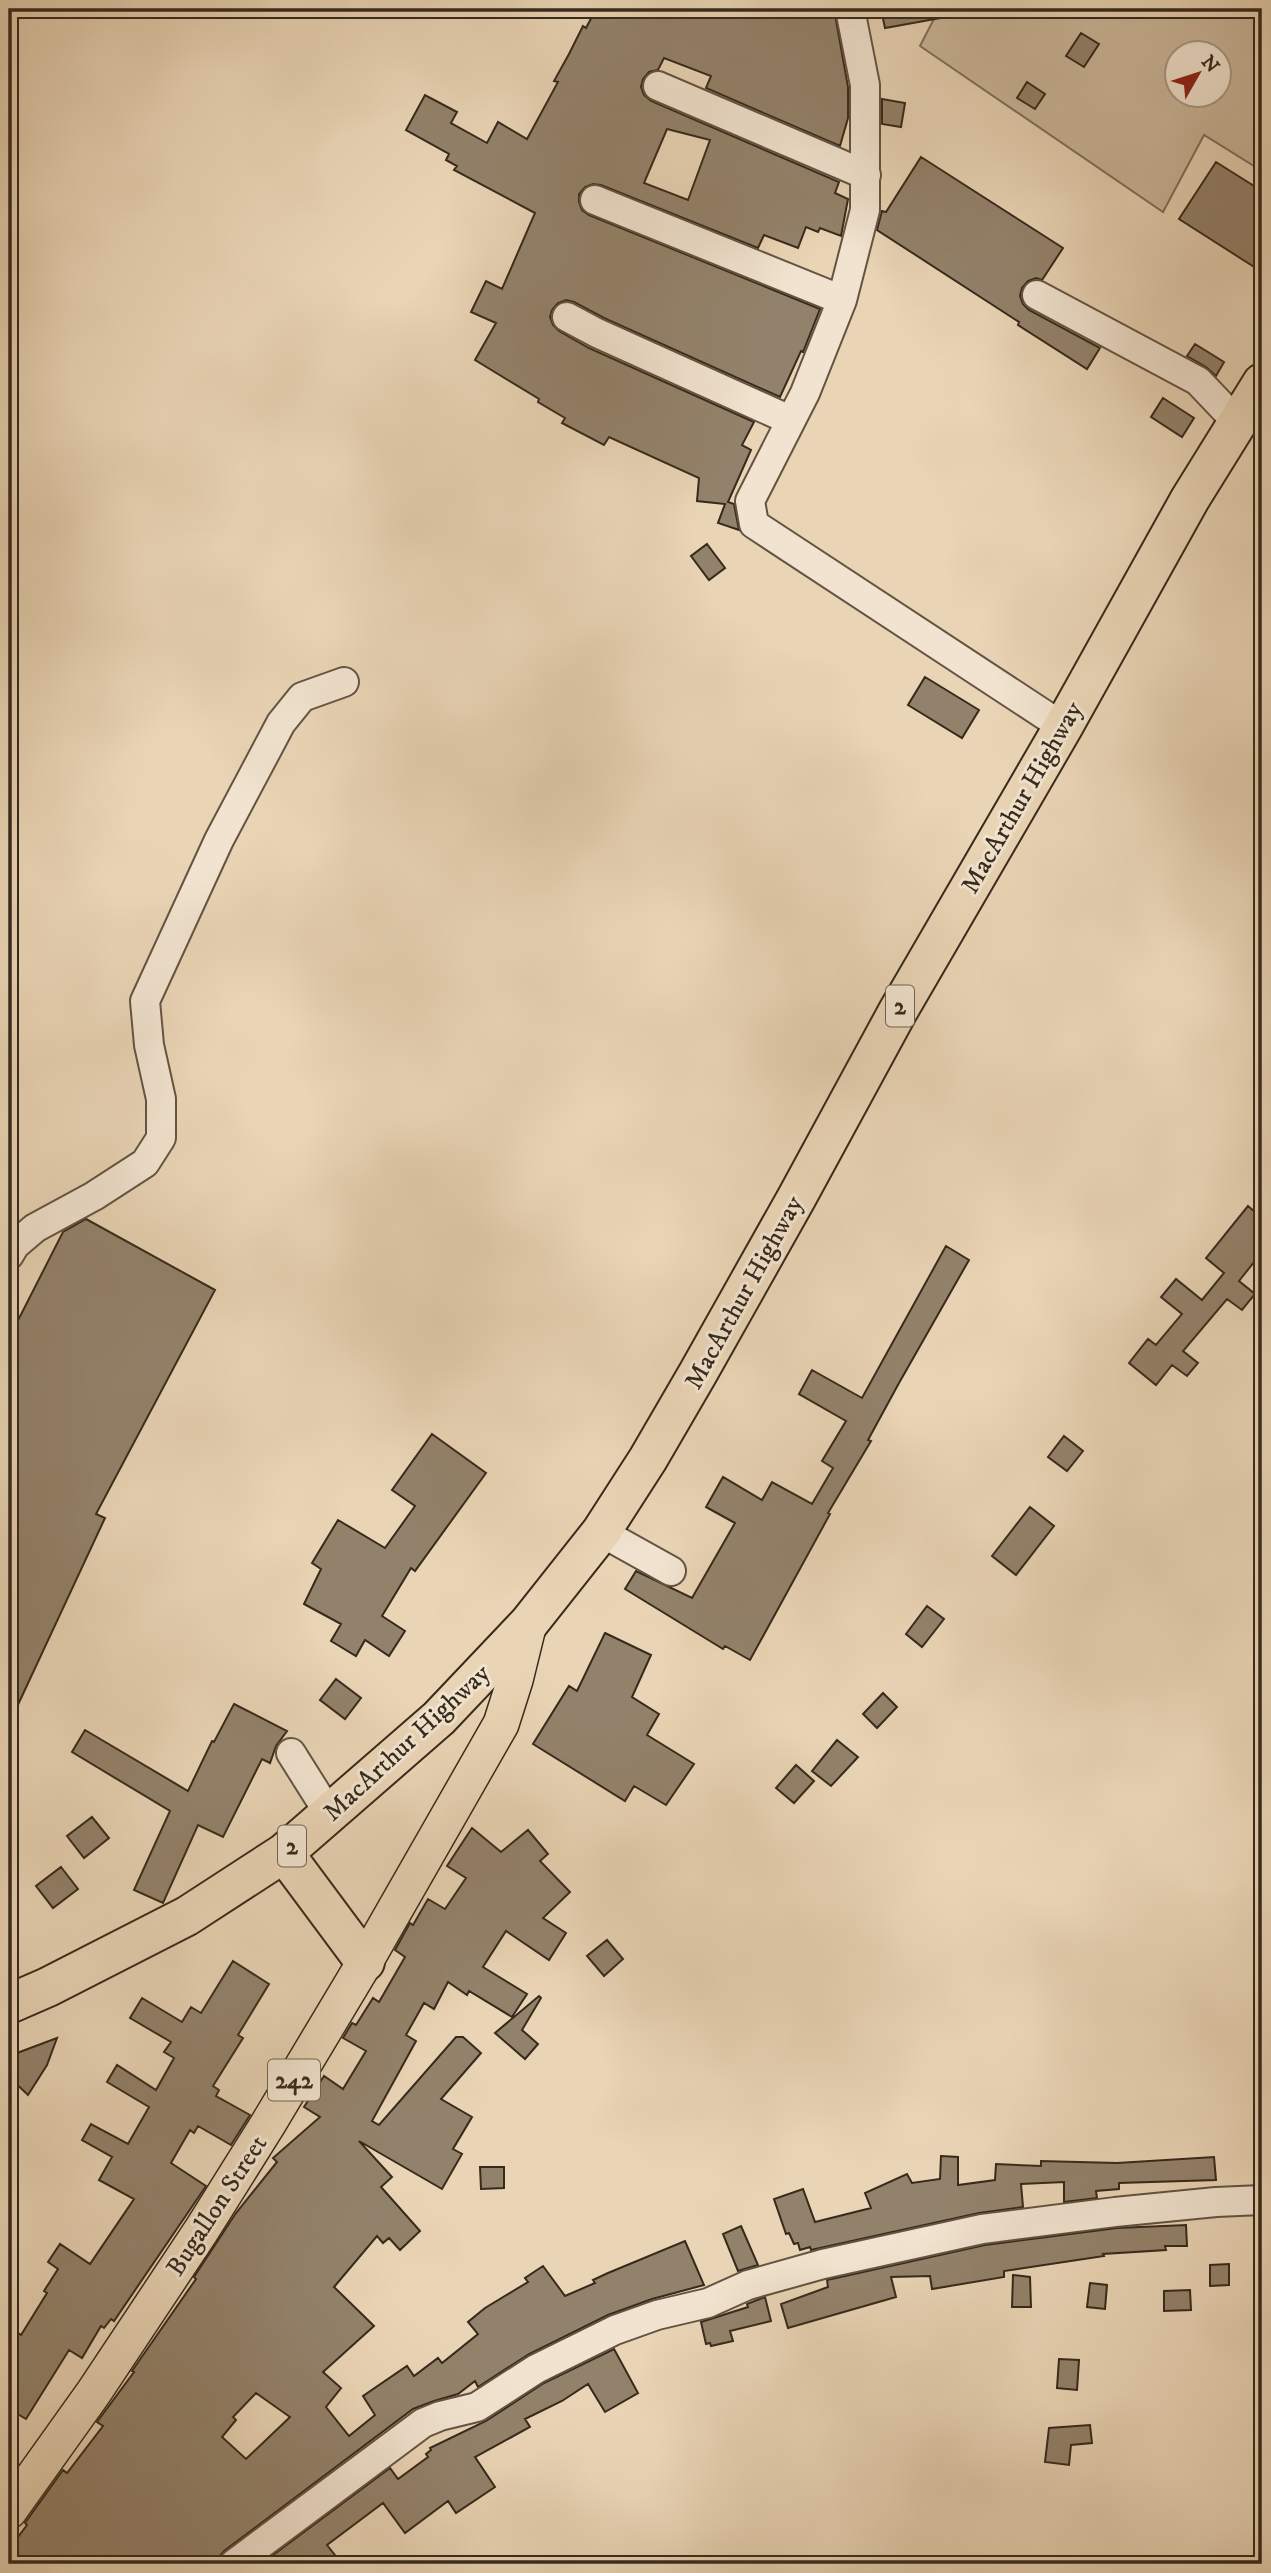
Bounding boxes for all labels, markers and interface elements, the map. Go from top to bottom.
north arrow [1162,38,1232,108]
text: N [1196,51,1224,78]
street label: MacArthur Highway [954,695,1091,900]
road number: 2 [886,986,914,1026]
street label: MacArthur Highway [677,1190,812,1395]
street label: MacArthur Highway [317,1657,498,1829]
road number: 2 [278,1826,306,1867]
road number: 242 [268,2060,320,2101]
street label: Bugallon Street [159,2129,275,2283]

